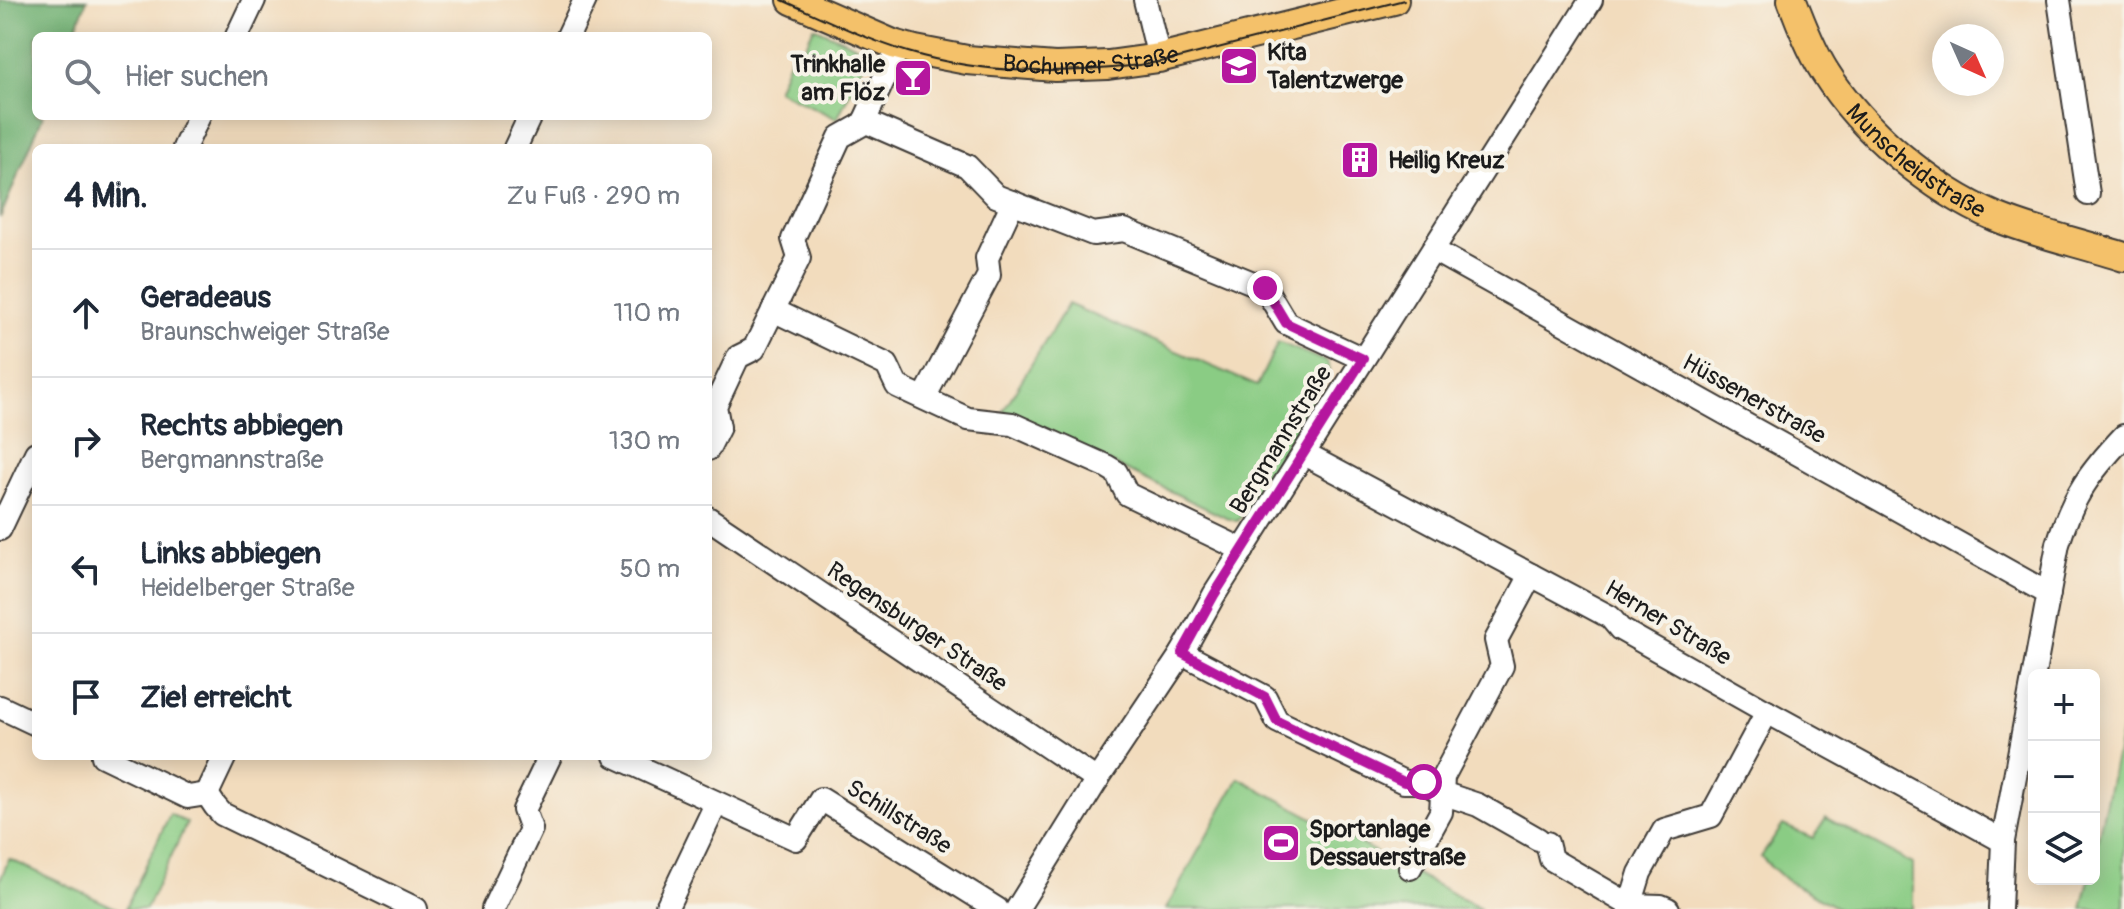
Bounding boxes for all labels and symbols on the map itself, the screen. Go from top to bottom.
north arrow [1932,24,2004,96]
place label: Kita Talentzwerge [1266,38,1404,95]
street label: Bochumer Straße [1001,39,1182,82]
school or university icon: Kita Talentzwerge [1218,45,1260,87]
place label: Trinkhalle am Flöz [790,50,886,107]
bar icon: Trinkhalle am Flöz [892,57,934,99]
street label: Munscheidstraße [1840,98,1990,224]
building icon: Heilig Kreuz [1339,139,1381,181]
place label: Heilig Kreuz [1388,146,1505,175]
route end [1247,270,1283,306]
street label: Hüssenerstraße [1677,348,1831,450]
street label: Bergmannstraße [1224,360,1338,520]
street label: Regensburger Straße [821,556,1013,698]
street label: Herner Straße [1600,574,1737,672]
route start [1406,764,1442,800]
street label: Schillstraße [841,773,957,861]
place label: Sportanlage Dessauerstraße [1309,815,1467,872]
sports icon: Sportanlage Dessauerstraße [1260,822,1302,864]

